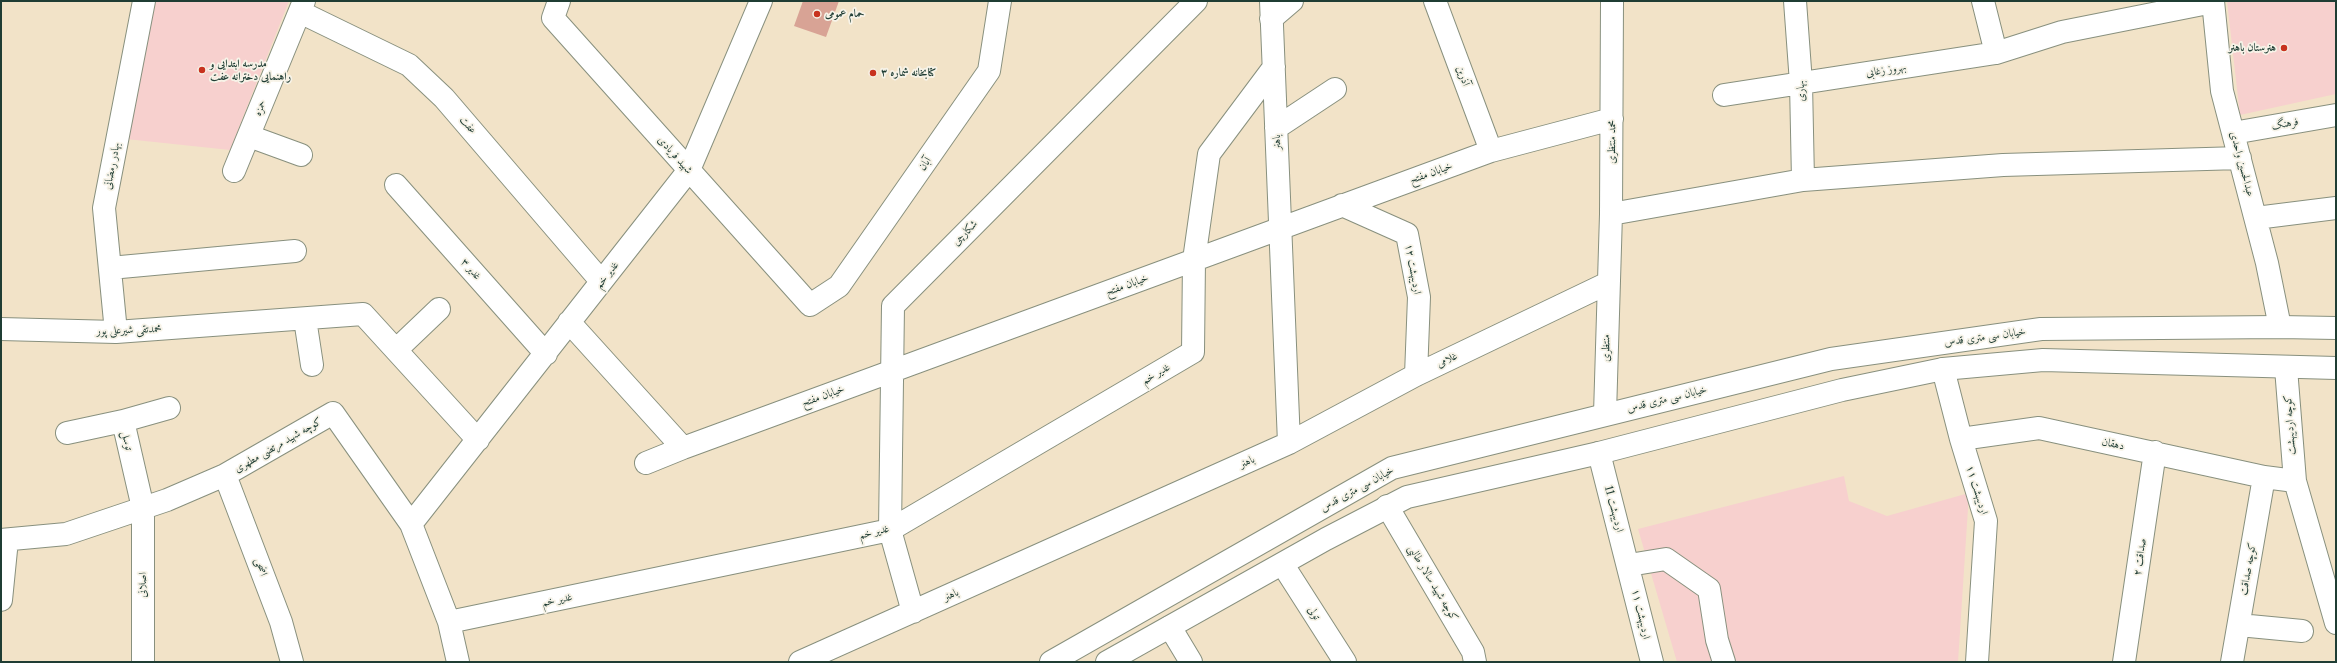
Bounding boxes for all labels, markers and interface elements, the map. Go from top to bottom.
place label: حمام عمومی [825,7,864,21]
marker: حمام عمومی [812,9,822,19]
place label: هنرستان باهنر [2229,41,2276,55]
marker: هنرستان باهنر [2279,43,2289,53]
place label: مدرسه ابتدایی و راهنمایی دخترانه عفت [210,57,291,83]
street label: بهروز زغابی [1865,60,1907,80]
street label: آذرین [1453,64,1473,88]
marker: مدرسه ابتدایی و راهنمایی دخترانه عفت [197,65,207,75]
place label: کتابخانه شماره ۳ [881,66,936,80]
marker: کتابخانه شماره ۳ [868,68,878,78]
street label: بهاری [1794,80,1808,102]
street label: حمزه [251,98,269,118]
street label: عفت [457,113,479,137]
street label: فرهنگ [2270,115,2300,133]
street label: محمد منتظری [1605,120,1619,164]
street label: عبدالحسین واحدی [2227,130,2257,198]
street label: شهید فریادی [655,134,695,176]
street label: باهنر [1270,134,1284,150]
street label: بهادر رمضانی [101,141,123,191]
street label: آبان [916,155,934,173]
street label: خیابان مفتح [1408,159,1454,187]
street label: شکارچی [950,218,980,248]
street label: ۱۲ اردیبهشت [1402,243,1424,295]
street label: غدیر ۳ [458,256,484,282]
street label: غدیر خم [592,259,622,291]
street label: خیابان مفتح [1104,271,1150,299]
street label: محمدتقی شیرعلی پور [96,322,162,338]
street label: خیابان سی متری قدس [1943,325,2027,349]
street label: منتظری [1599,334,1613,362]
street label: غلامی [1435,349,1459,371]
street label: غدیر خم [1139,361,1173,387]
street label: خیابان مفتح [800,382,846,410]
street label: خیابان سی متری قدس [1626,383,1708,415]
street label: کوچه اردیبهشت [2281,395,2299,455]
street label: کوچه شهید مرتضی مطهری [232,415,324,475]
street label: توسل [118,430,136,452]
street label: دهقان [2100,435,2126,453]
street label: باهنر [1237,453,1257,471]
street label: خیابان سی متری قدس [1318,463,1396,515]
street label: ۱۱ اردیبهشت [1963,464,1991,516]
street label: 11 اردیبهشت [1601,484,1627,534]
street label: غدیر خم [858,522,890,542]
street label: صداقت ۲ [2131,537,2149,577]
street label: کوچه صداقت [2237,542,2259,596]
street label: کوچه شهید سالار طالبی [1405,543,1461,623]
street label: اضحی [252,556,270,578]
street label: اصلانی [136,572,150,598]
street label: باهنر [941,586,961,604]
street label: ۱۱ اردیبهشت [1629,588,1653,640]
street label: غدیر خم [541,590,573,610]
street label: تولی [1305,604,1323,622]

